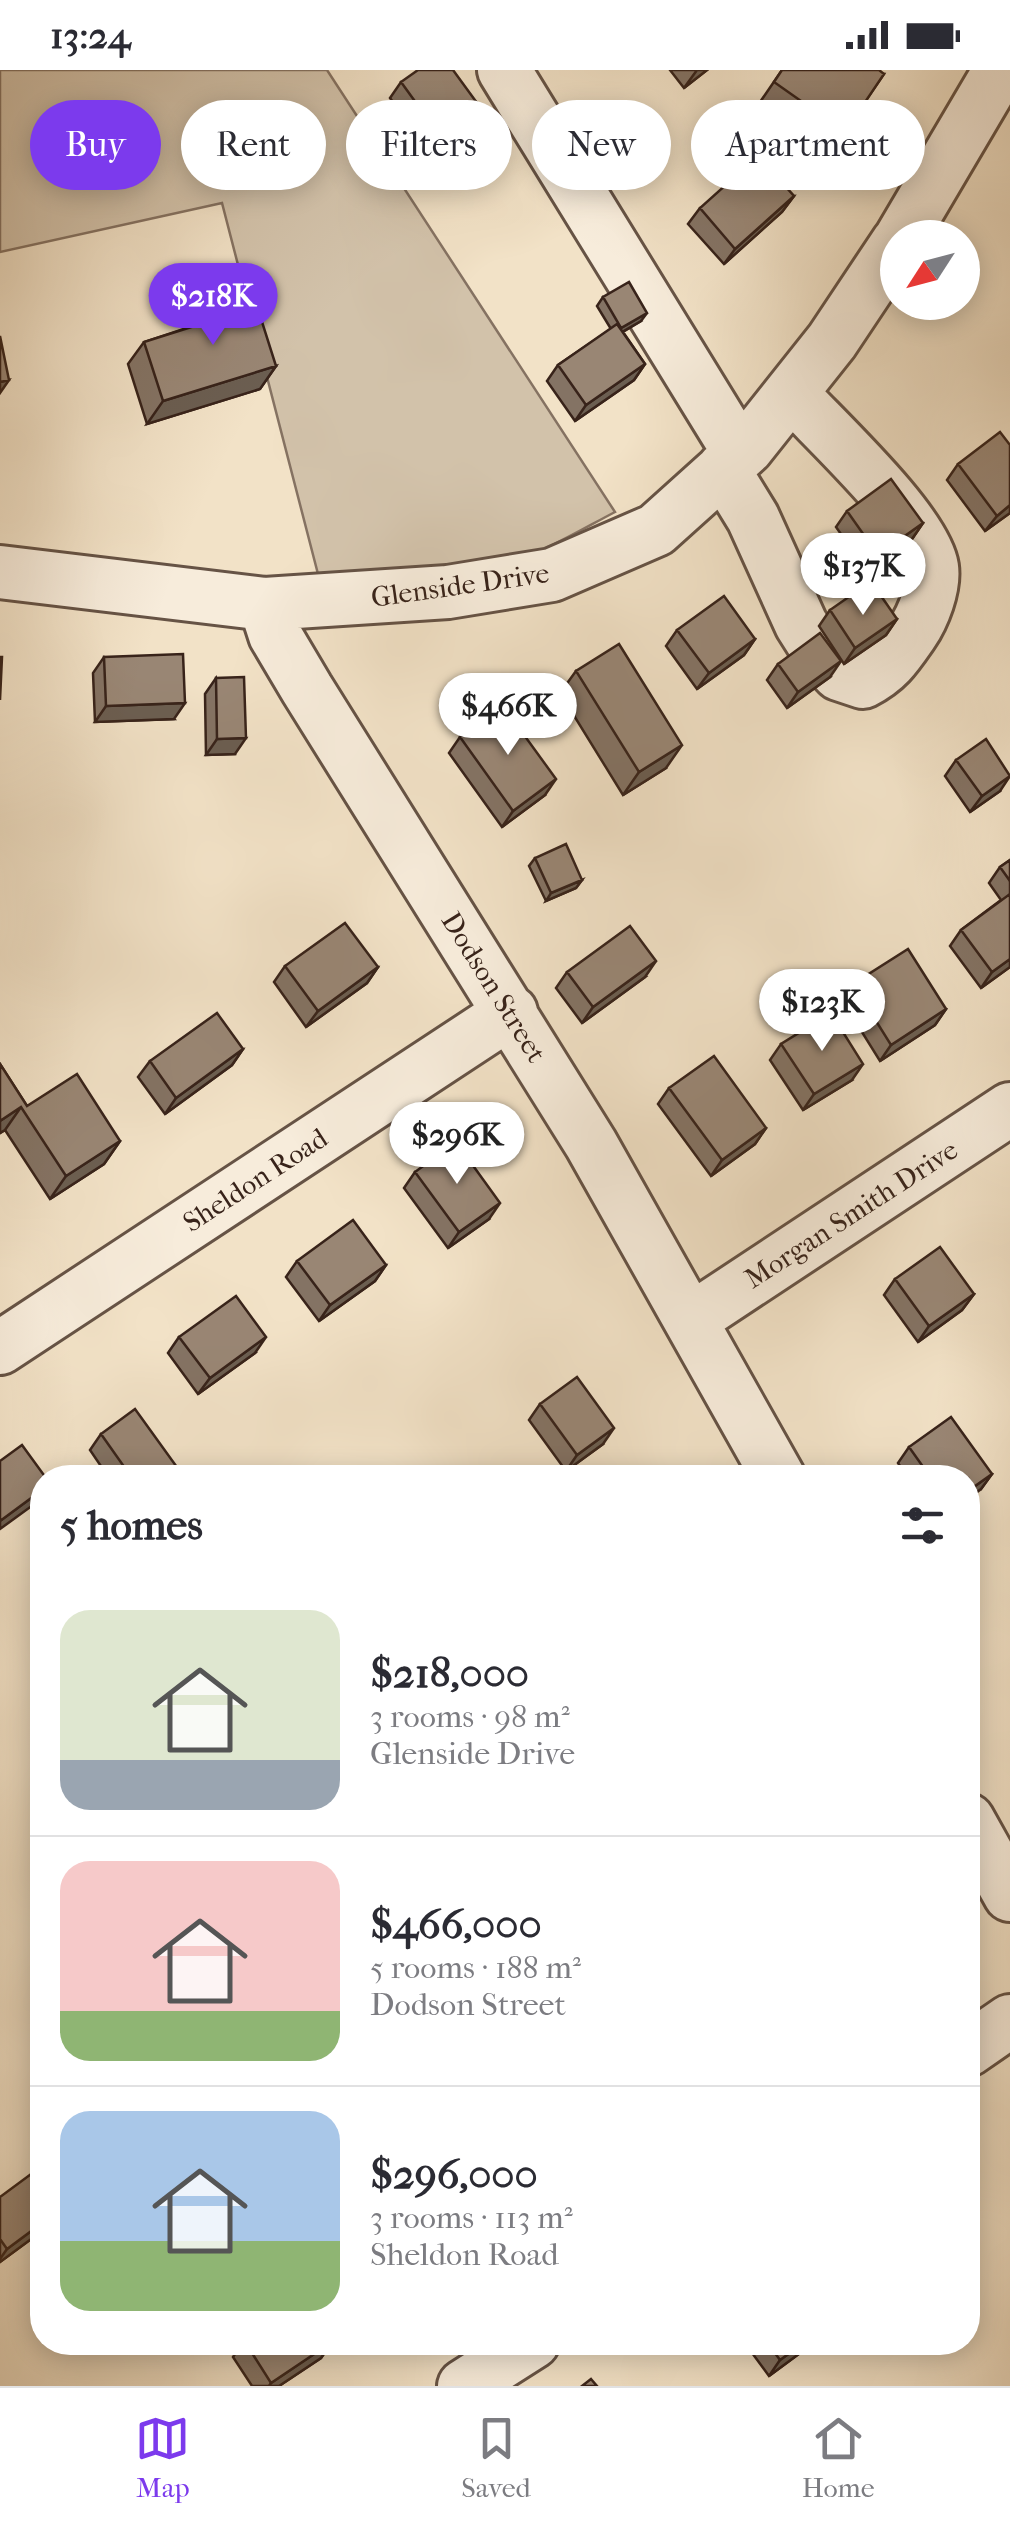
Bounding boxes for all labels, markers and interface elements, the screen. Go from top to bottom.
text: 13:24 [50,13,130,58]
chip: Buy [30,100,161,190]
chip: Rent [181,100,326,190]
chip: Filters [346,100,512,190]
chip: New [532,100,671,190]
chip: Apartment [691,100,925,190]
north arrow [880,220,980,320]
map controls [880,220,980,320]
pin: $218K [143,263,283,348]
text: $218K [171,277,255,314]
pin: $137K [793,533,933,618]
text: $137K [823,547,903,584]
street label: Glenside Drive [369,556,551,614]
pin: $466K [438,673,578,758]
text: $466K [461,687,555,724]
street label: Dodson Street [435,906,553,1068]
pin: $123K [752,969,892,1054]
text: $123K [781,983,863,1020]
pin: $296K [387,1102,527,1187]
text: $296K [411,1116,503,1153]
street label: Sheldon Road [177,1121,334,1239]
street label: Morgan Smith Drive [738,1133,964,1295]
icon: filters [895,1498,950,1553]
text: 5 homes [60,1501,203,1550]
text: $218,000 [370,1649,529,1698]
icon: home [140,1650,260,1770]
text: 3 rooms · 98 m² [370,1698,570,1735]
text: Glenside Drive [370,1735,575,1772]
text: $466,000 [370,1900,542,1949]
icon: home [140,1901,260,2021]
text: 5 rooms · 188 m² [370,1949,581,1986]
text: Dodson Street [370,1986,566,2023]
text: $296,000 [370,2150,538,2199]
icon: home [140,2151,260,2271]
text: 3 rooms · 113 m² [370,2199,573,2236]
text: Sheldon Road [370,2236,559,2273]
tab: Map [135,2411,190,2504]
tab: Saved [461,2411,531,2504]
tab: Home [802,2411,875,2504]

